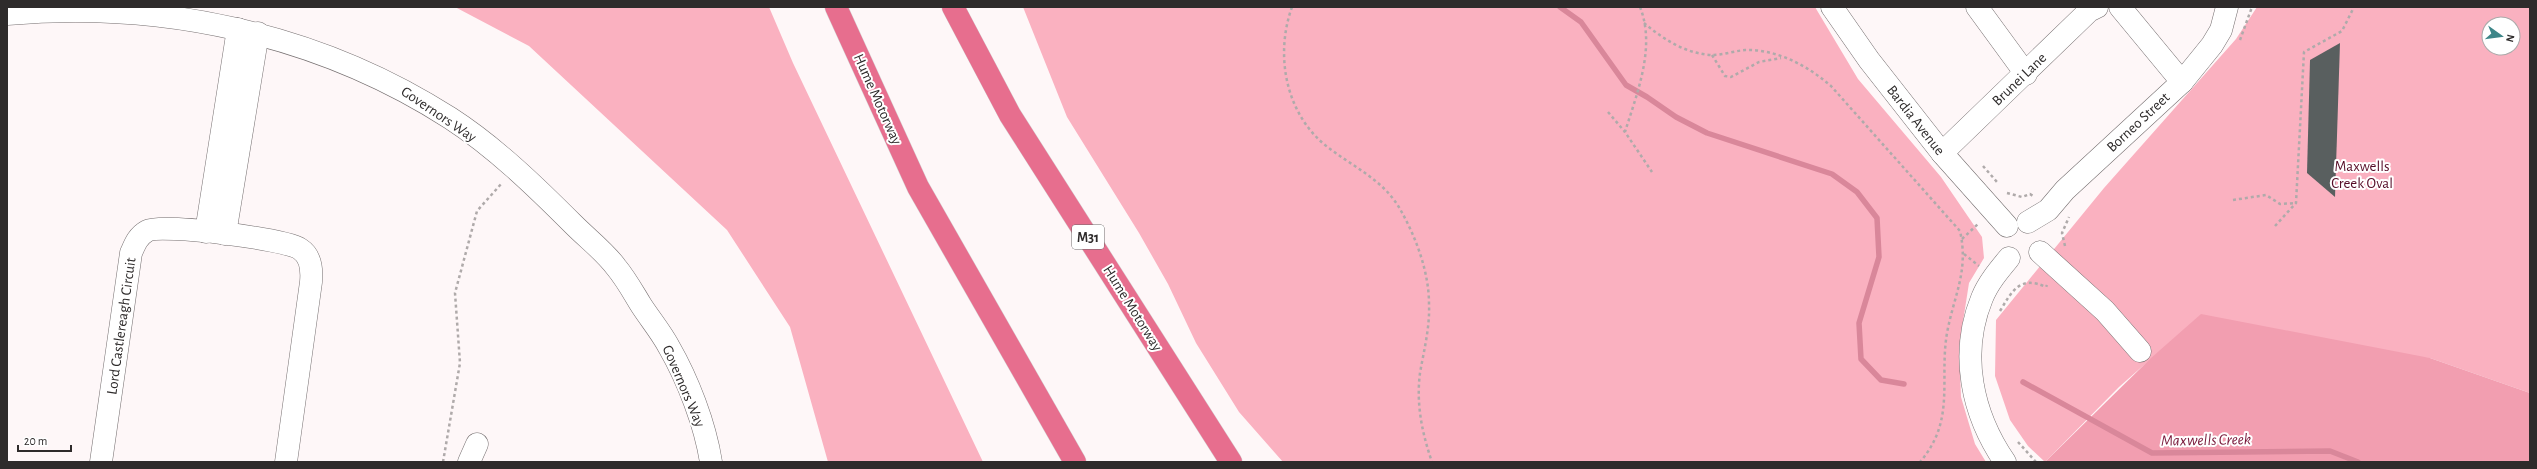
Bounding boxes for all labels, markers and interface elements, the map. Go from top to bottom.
north arrow [2481,16,2521,56]
text: N [2504,33,2516,43]
street label: Brunei Lane [1989,50,2049,109]
street label: Hume Motorway [851,52,905,147]
street label: Bardia Avenue [1884,83,1947,158]
street label: Governors Way [398,84,480,145]
street label: Borneo Street [2104,90,2173,155]
park label: Maxwells Creek Oval [2331,159,2393,191]
road number: M31 [1072,225,1104,249]
street label: Lord Castlereagh Circuit [104,256,139,396]
street label: Hume Motorway [1100,263,1165,354]
street label: Governors Way [660,343,708,430]
scale bar [18,427,71,453]
water label: Maxwells Creek [2161,431,2251,449]
text: 20 m [24,435,47,447]

